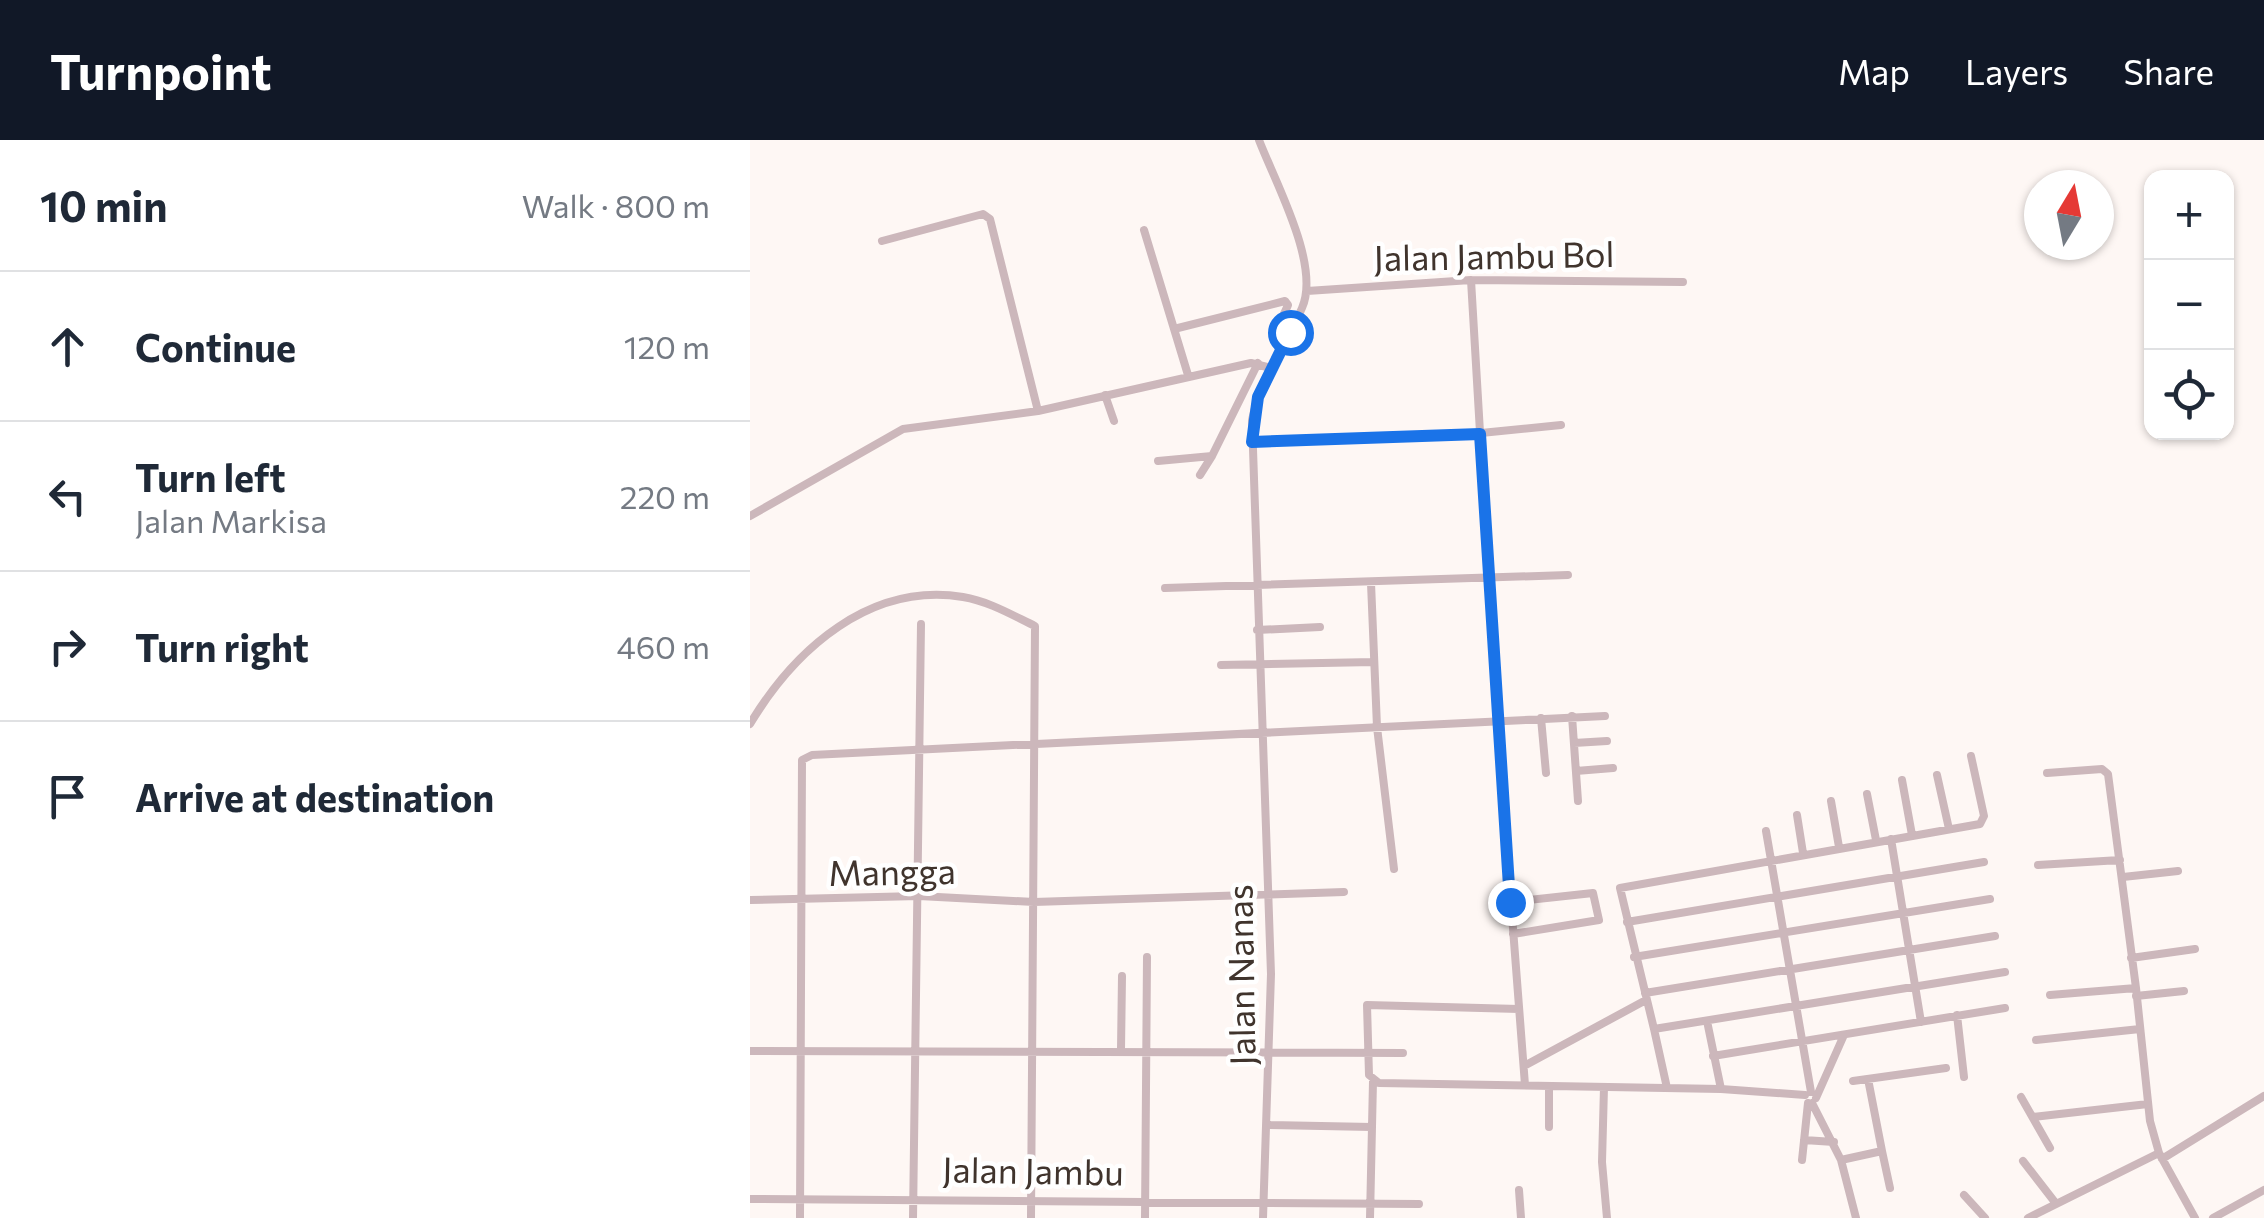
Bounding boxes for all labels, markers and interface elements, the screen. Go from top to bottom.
text: Turnpoint [50,41,271,100]
text: Map [1838,49,1910,92]
text: Layers [1965,49,2068,92]
text: Share [2123,49,2214,92]
north arrow [2024,170,2114,260]
map controls [2144,170,2234,440]
button: + [2144,170,2234,260]
text: 10 min [40,179,168,231]
text: Walk · 800 m [522,185,710,225]
street label: Jalan Jambu Bol [1373,231,1615,278]
button: − [2144,260,2234,350]
route start [1268,310,1314,356]
icon: ahead [40,319,95,374]
text: Continue [135,323,296,370]
text: 120 m [624,326,710,366]
button: locate [2144,350,2234,440]
text: Turn left [135,453,286,500]
icon: left [40,469,95,524]
text: 220 m [620,476,710,516]
text: Jalan Markisa [135,500,327,540]
icon: right [40,619,95,674]
text: Turn right [135,623,309,670]
text: 460 m [616,626,710,666]
icon: arrive [40,769,95,824]
text: Arrive at destination [135,773,494,820]
street label: Mangga [828,848,956,893]
route end [1488,880,1534,926]
street label: Jalan Nanas [1216,884,1263,1066]
street label: Jalan Jambu [942,1146,1124,1193]

